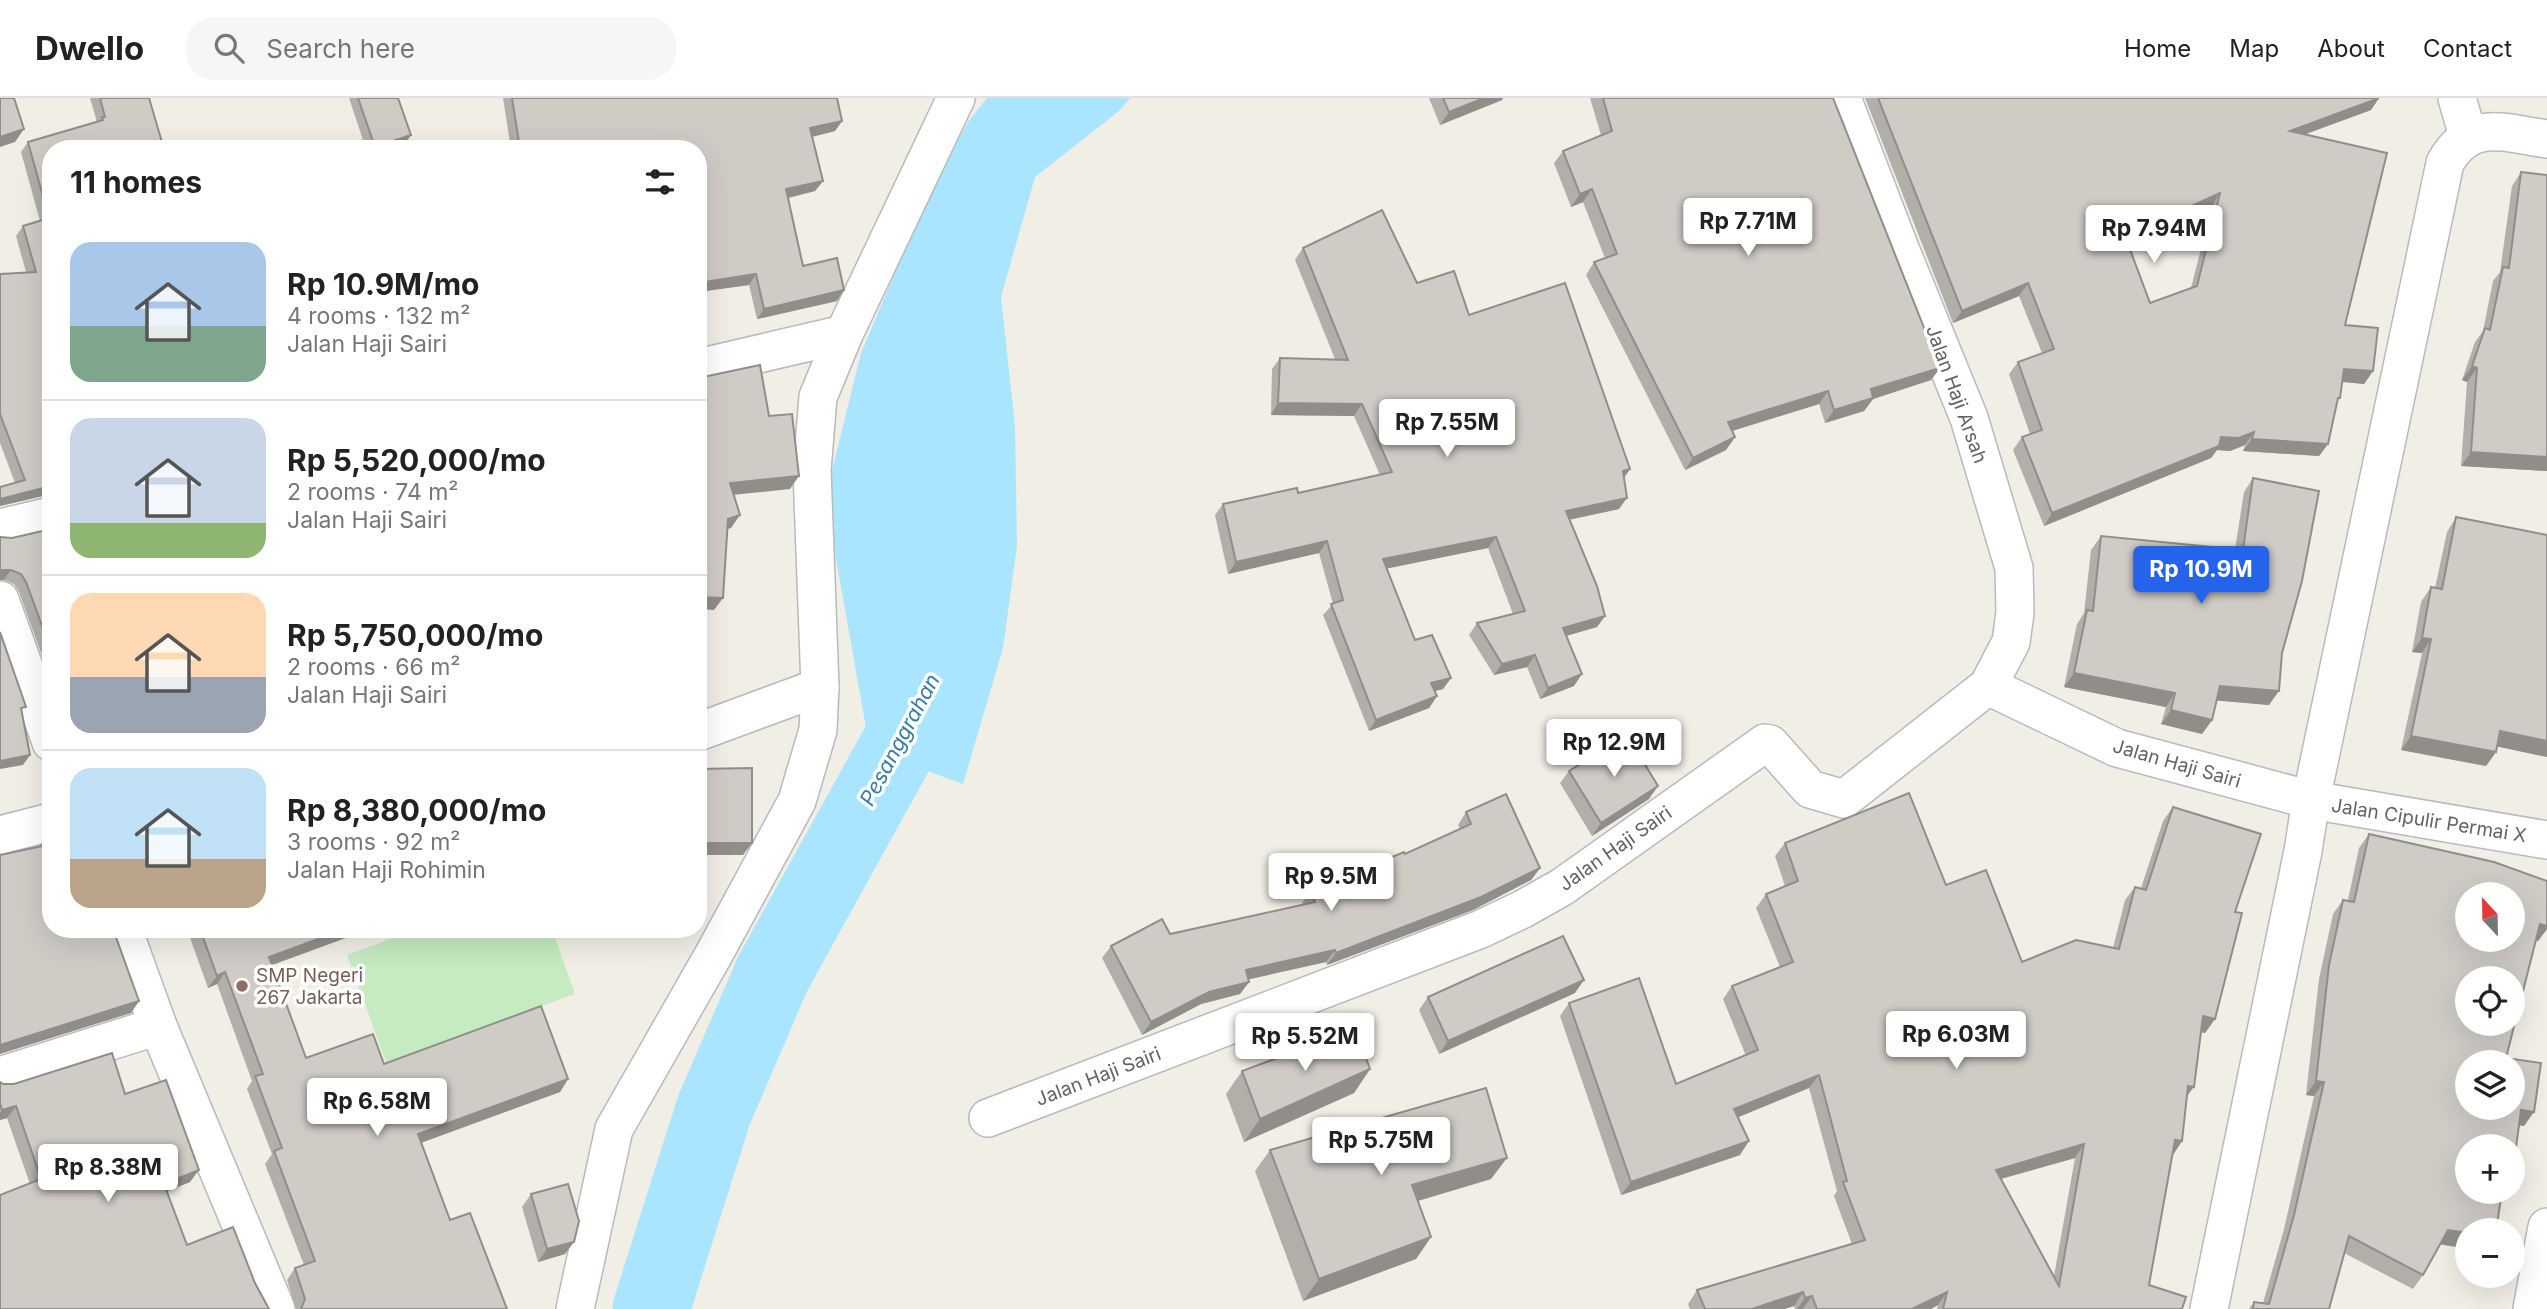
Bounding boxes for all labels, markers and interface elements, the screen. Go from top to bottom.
search box [186,17,676,80]
text: Dwello [35,28,144,68]
icon: search [210,29,248,67]
text: Search here [266,33,415,64]
text: Home [2124,34,2191,63]
text: Map [2229,34,2279,63]
text: About [2317,34,2385,63]
text: Contact [2423,34,2512,63]
icon: filters [641,163,679,201]
text: 11 homes [70,164,202,200]
pin: Rp 7.71M [1676,198,1820,258]
pin: Rp 7.94M [2082,206,2226,265]
text: Rp 7.71M [1699,207,1797,235]
text: Rp 7.94M [2102,214,2206,242]
text: Rp 10.9M/mo [287,266,480,302]
icon: home [126,270,210,354]
text: 4 rooms · 132 m² [287,302,470,330]
street label: Jalan Haji Arsah [1921,322,1992,466]
text: Jalan Haji Sairi [287,330,447,358]
pin: Rp 7.55M [1375,400,1519,459]
text: Rp 7.55M [1395,408,1499,436]
text: Rp 5,520,000/mo [287,442,546,478]
icon: home [126,446,210,530]
text: 2 rooms · 74 m² [287,478,459,506]
text: Jalan Haji Sairi [287,506,447,534]
pin: Rp 10.9M [2129,546,2273,606]
text: Rp 10.9M [2149,555,2253,583]
text: Rp 5,750,000/mo [287,617,543,653]
icon: home [126,621,210,705]
text: 2 rooms · 66 m² [287,653,461,681]
water label: Pesanggrahan [854,670,945,810]
text: Jalan Haji Sairi [287,681,447,709]
pin: Rp 12.9M [1542,720,1686,779]
text: Rp 12.9M [1562,728,1666,756]
street label: Jalan Haji Sairi [2110,734,2244,793]
text: Rp 8,380,000/mo [287,792,546,828]
street label: Jalan Cipulir Permai X [2330,794,2528,847]
icon: home [126,796,210,880]
street label: Jalan Haji Sairi [1555,801,1676,896]
text: 3 rooms · 92 m² [287,828,460,856]
pin: Rp 9.5M [1266,854,1396,913]
text: Jalan Haji Rohimin [287,856,486,884]
text: Rp 9.5M [1285,862,1377,890]
north arrow [2455,882,2525,952]
map controls [2455,882,2525,1288]
place label: SMP Negeri 267 Jakarta [256,964,363,1009]
button: locate [2455,966,2525,1036]
marker: SMP Negeri 267 Jakarta [234,978,250,994]
pin: Rp 6.03M [1884,1012,2028,1071]
pin: Rp 5.52M [1233,1014,1377,1073]
text: Rp 6.03M [1902,1020,2010,1048]
text: Rp 5.52M [1251,1022,1359,1050]
street label: Jalan Haji Sairi [1032,1042,1164,1111]
button: layers [2455,1050,2525,1120]
pin: Rp 6.58M [305,1079,449,1138]
text: Rp 6.58M [323,1087,431,1115]
pin: Rp 5.75M [1309,1118,1453,1177]
text: Rp 5.75M [1328,1126,1434,1154]
button: + [2455,1134,2525,1204]
pin: Rp 8.38M [36,1144,180,1204]
text: Rp 8.38M [54,1153,162,1181]
button: − [2455,1218,2525,1288]

